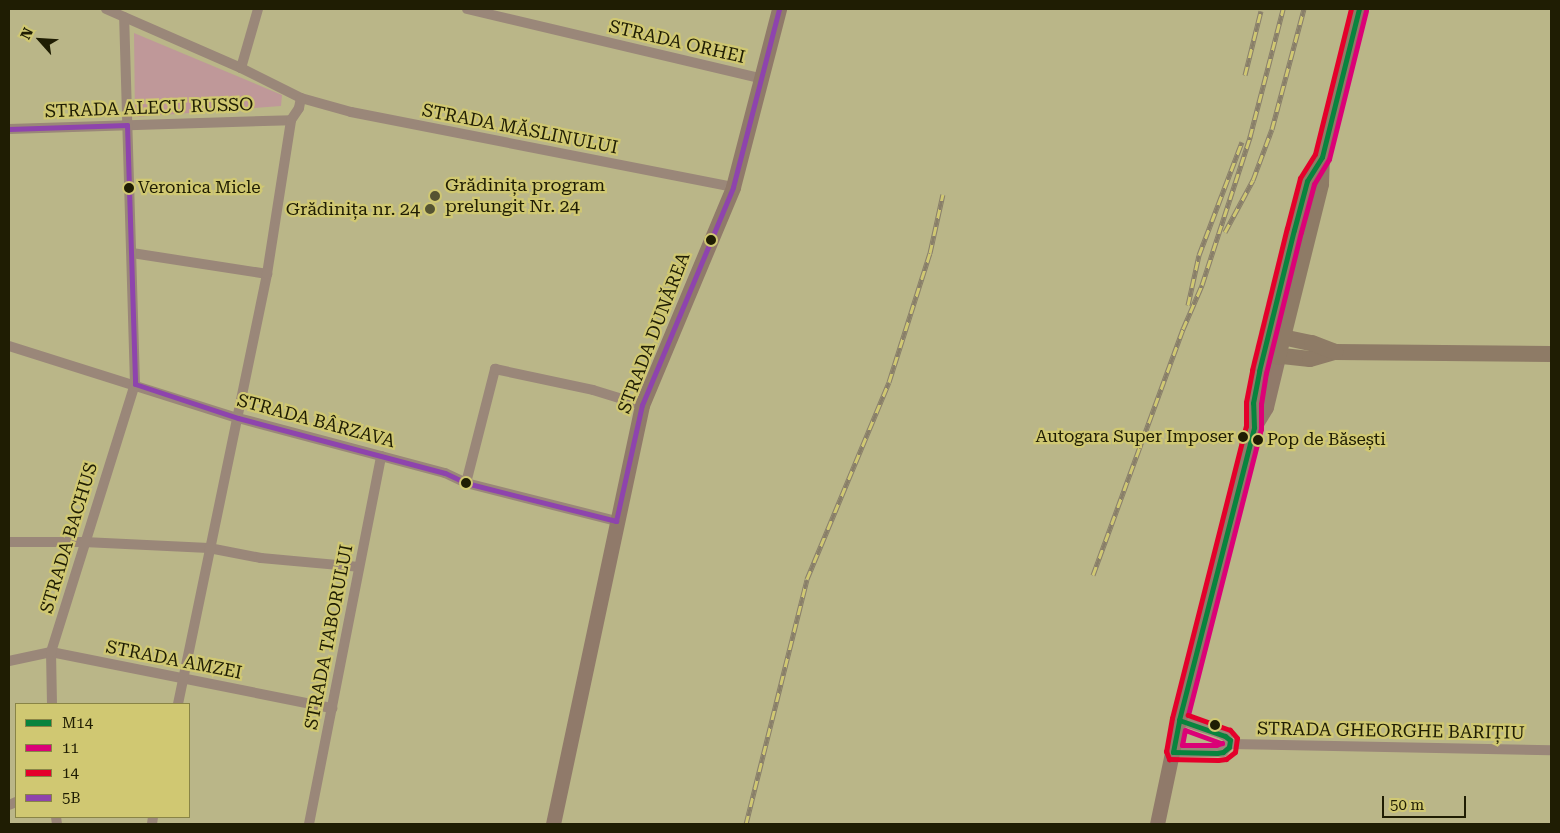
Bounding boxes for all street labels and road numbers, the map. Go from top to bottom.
street label: STRADA ORHEI [607,16,747,68]
street label: STRADA ALECU RUSSO [44,94,254,122]
street label: STRADA MĂSLINULUI [420,99,620,159]
street label: STRADA DUNĂREA [613,249,695,417]
street label: STRADA BÂRZAVA [235,390,397,452]
street label: STRADA BACHUS [36,460,102,616]
street label: STRADA TABORULUI [300,543,358,731]
street label: STRADA AMZEI [104,636,244,684]
street label: STRADA GHEORGHE BARIȚIU [1257,718,1525,744]

